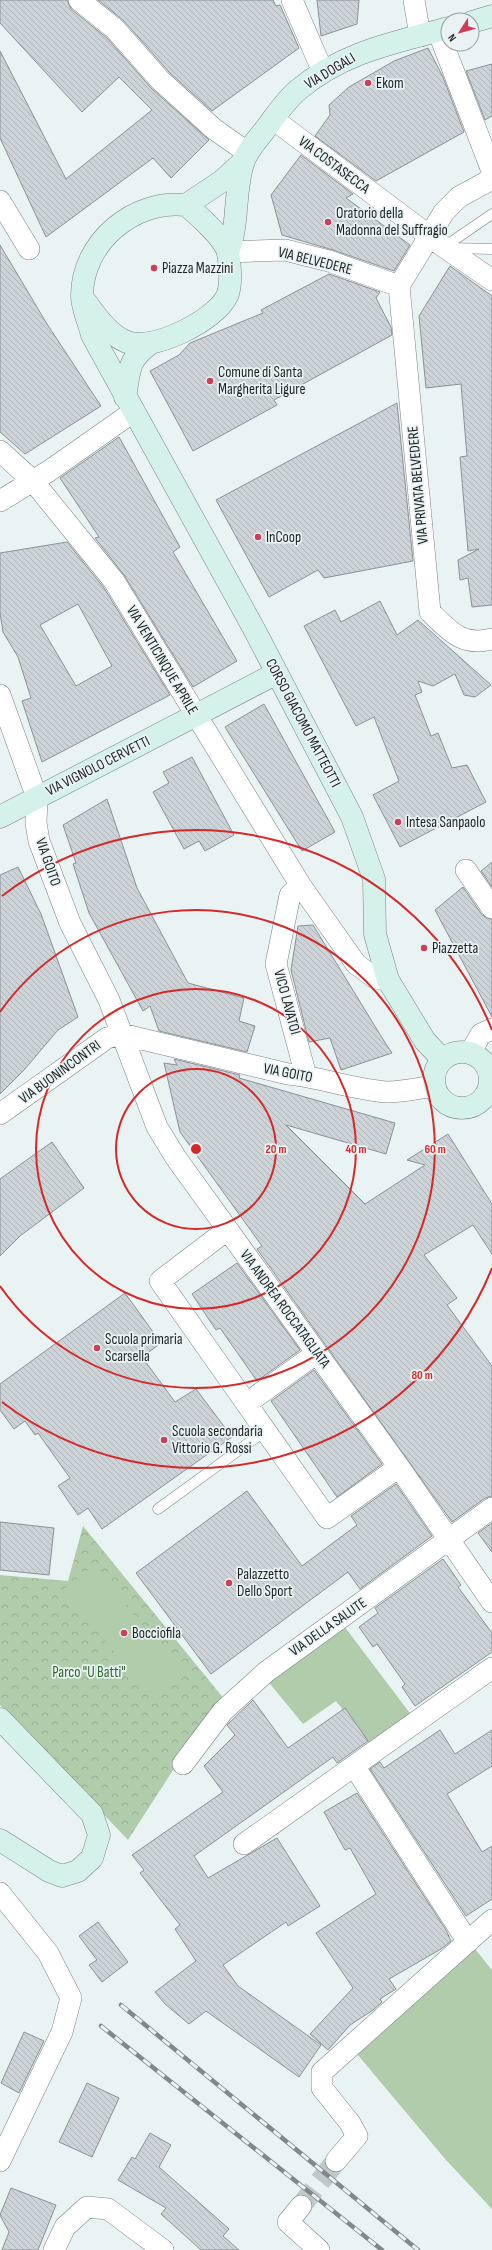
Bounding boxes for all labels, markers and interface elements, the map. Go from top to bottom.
north arrow [440,12,480,52]
text: N [445,31,459,44]
street label: VIA DOGALI [301,48,359,94]
place label: Ekom [376,74,404,93]
marker: Ekom [363,78,373,88]
street label: VIA COSTASECCA [295,132,374,198]
place label: Oratorio della Madonna del Suffragio [336,204,448,240]
marker: Oratorio della Madonna del Suffragio [323,217,333,227]
street label: VIA BELVEDERE [276,243,354,279]
place label: Piazza Mazzini [162,259,233,278]
marker: Piazza Mazzini [149,263,159,273]
place label: Comune di Santa Margherita Ligure [218,363,305,399]
marker: Comune di Santa Margherita Ligure [205,376,215,386]
street label: VIA PRIVATA BELVEDERE [403,425,433,545]
place label: InCoop [266,528,301,547]
marker: InCoop [253,532,263,542]
street label: VIA VENTICINQUE APRILE [122,602,202,718]
street label: CORSO GIACOMO MATTEOTTI [261,655,345,791]
street label: VIA VIGNOLO CERVETTI [43,732,153,800]
place label: Intesa Sanpaolo [406,813,485,832]
marker: Intesa Sanpaolo [393,817,403,827]
street label: VIA GOITO [31,835,65,889]
place label: Piazzetta [432,939,479,958]
marker: Piazzetta [419,943,429,953]
street label: VICO LAVATOI [269,967,305,1037]
street label: VIA BUONINCONTRI [15,1036,105,1108]
street label: VIA GOITO [262,1059,314,1087]
centre of rings [189,1142,203,1156]
text: 20 m [266,1142,286,1157]
text: 40 m [345,1142,367,1157]
text: 60 m [424,1142,446,1157]
street label: VIA ANDREA ROCCATAGLIATA [236,1246,335,1372]
place label: Scuola primaria Scarsella [105,1330,183,1366]
marker: Scuola primaria Scarsella [92,1343,102,1353]
text: 80 m [411,1368,433,1383]
place label: Scuola secondaria Vittorio G. Rossi [172,1422,263,1458]
marker: Scuola secondaria Vittorio G. Rossi [159,1435,169,1445]
place label: Palazzetto Dello Sport [237,1565,293,1601]
marker: Palazzetto Dello Sport [224,1578,234,1588]
street label: VIA DELLA SALUTE [286,1593,370,1661]
place label: Bocciofila [132,1624,181,1643]
marker: Bocciofila [119,1628,129,1638]
park label: Parco "U Batti" [52,1663,126,1682]

